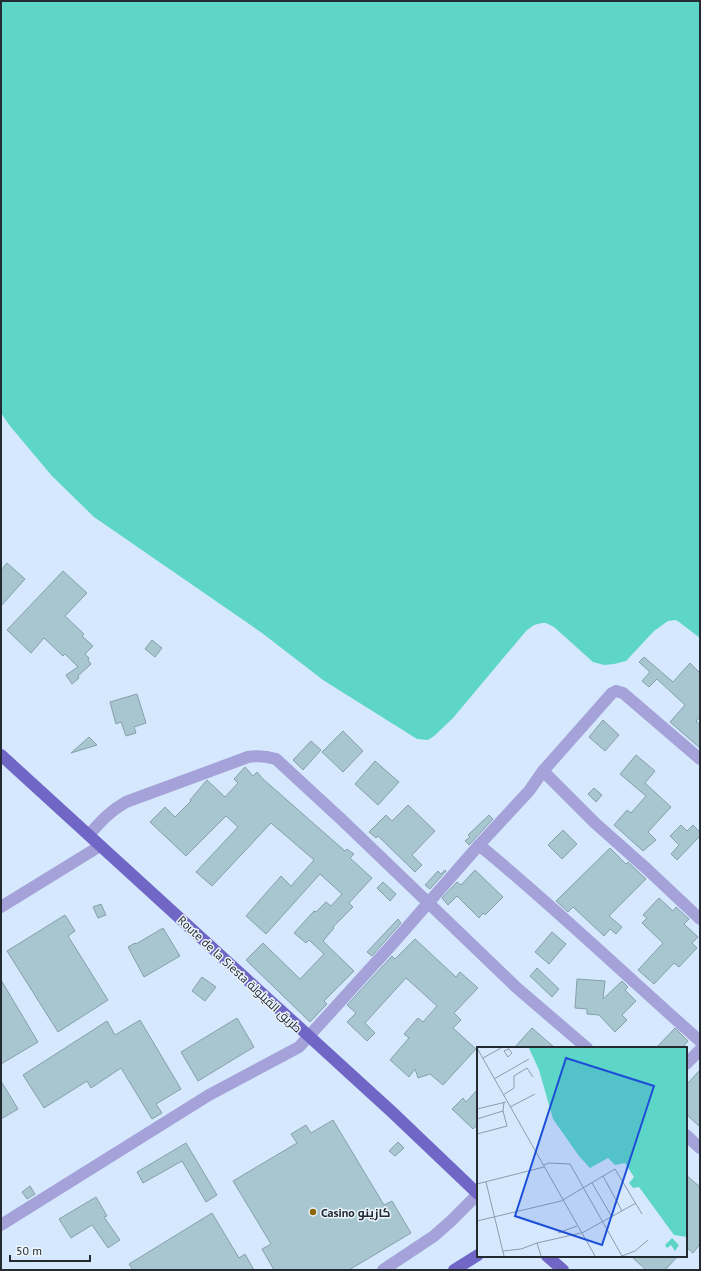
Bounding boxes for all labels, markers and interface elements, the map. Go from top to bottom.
street label: Route de la Siesta طريق القيلولة [175,912,305,1036]
inset map [477,1047,687,1257]
place label: Casino كازينو [321,1205,390,1221]
marker: Casino كازينو [308,1207,318,1217]
scale bar [10,1237,90,1263]
text: 50 m [16,1243,42,1258]

